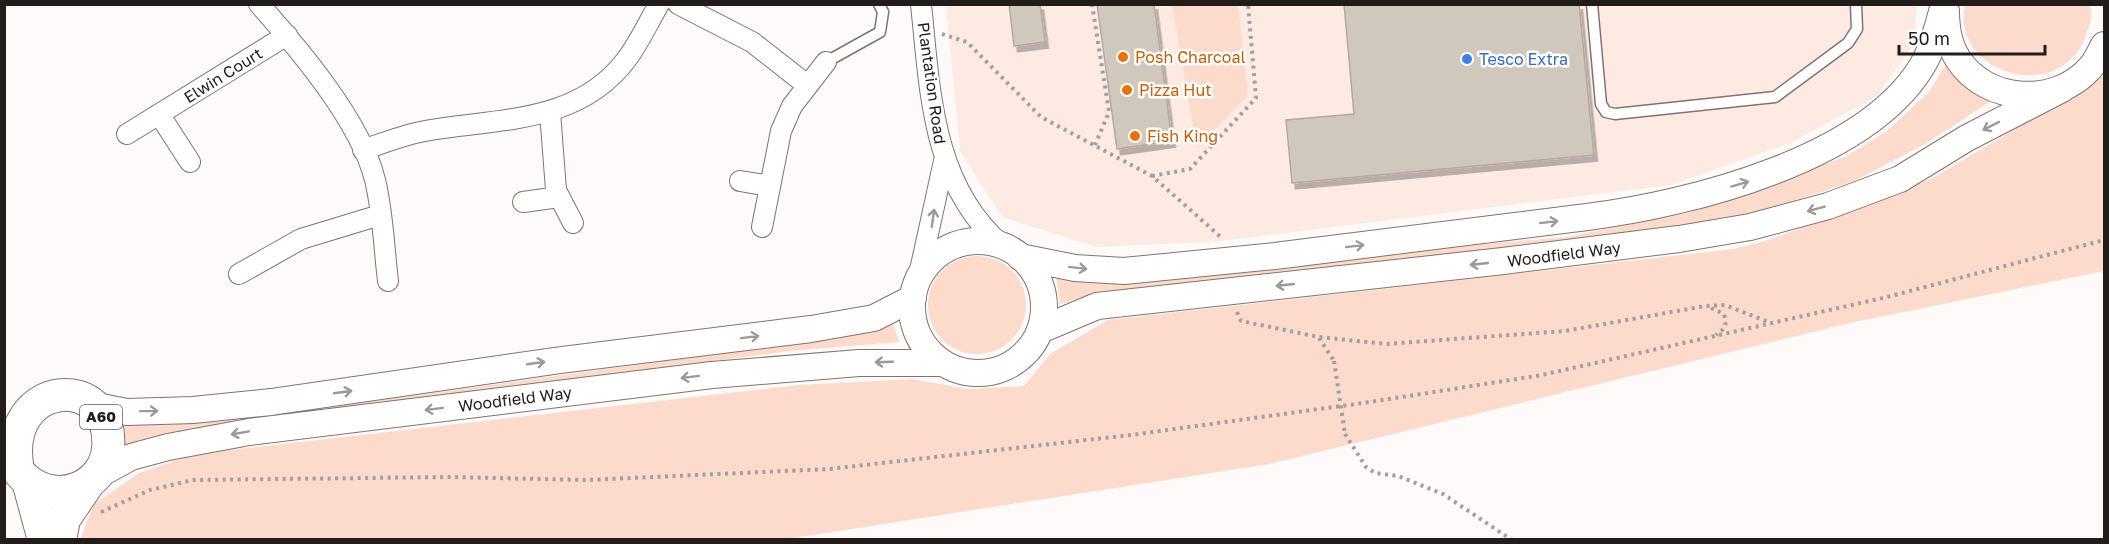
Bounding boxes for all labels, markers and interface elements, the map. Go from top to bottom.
scale bar [1899,18,2044,56]
street label: Plantation Road [914,21,950,145]
text: 50 m [1908,27,1950,49]
street label: Elwin Court [180,43,266,107]
place label: Posh Charcoal [1135,47,1246,67]
place label: Tesco Extra [1479,49,1568,69]
marker: Posh Charcoal [1116,50,1130,64]
marker: Tesco Extra [1460,52,1474,66]
place label: Pizza Hut [1139,80,1212,100]
marker: Pizza Hut [1120,83,1134,97]
one-way arrow [1982,120,2000,132]
place label: Fish King [1147,126,1218,146]
marker: Fish King [1128,129,1142,143]
one-way arrow [1730,178,1749,189]
one-way arrow [1807,204,1826,215]
one-way arrow [927,209,938,229]
one-way arrow [1538,216,1558,227]
street label: Woodfield Way [1506,237,1622,271]
one-way arrow [1345,240,1365,251]
one-way arrow [1469,259,1489,270]
one-way arrow [1067,263,1087,274]
one-way arrow [1276,280,1295,291]
one-way arrow [740,331,759,342]
one-way arrow [875,356,895,367]
one-way arrow [525,358,545,369]
one-way arrow [680,372,700,383]
street label: Woodfield Way [457,382,573,416]
one-way arrow [332,386,352,397]
one-way arrow [424,404,444,415]
road number: A60 [80,405,122,429]
one-way arrow [138,405,158,417]
one-way arrow [231,428,251,439]

